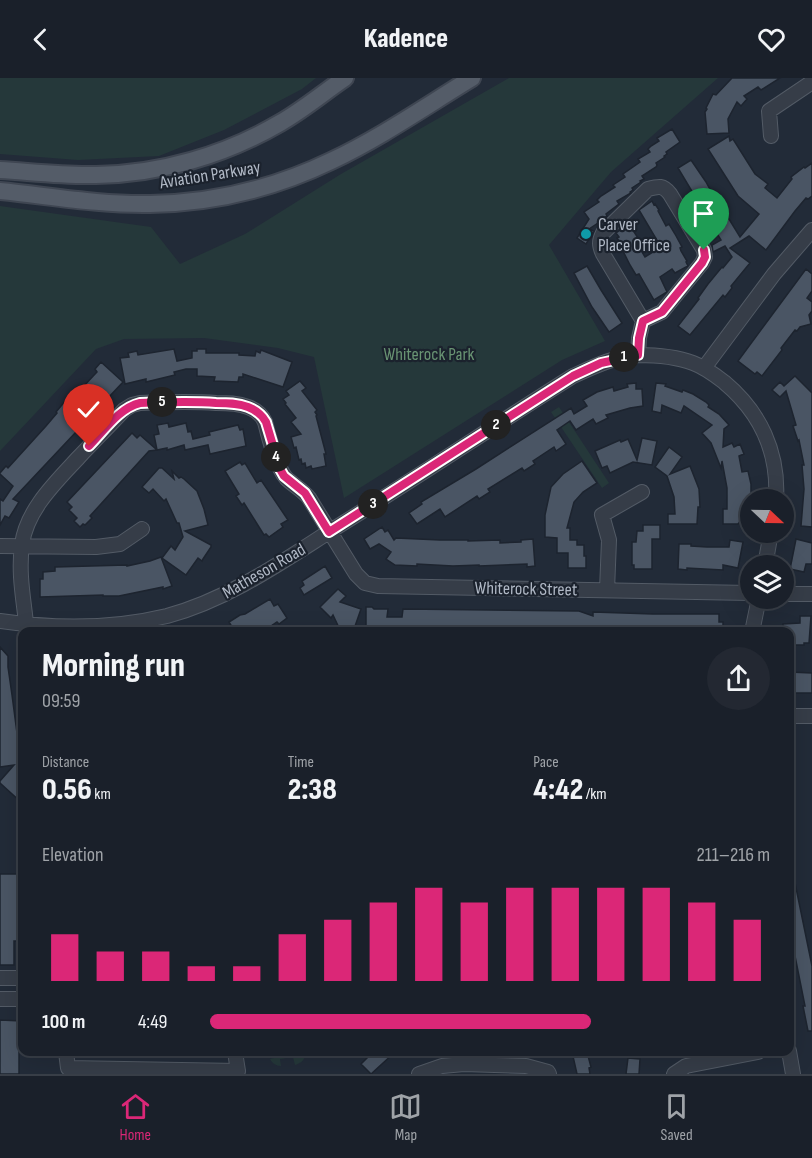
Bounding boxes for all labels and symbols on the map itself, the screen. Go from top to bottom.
street label: Aviation Parkway [157,157,262,193]
pin [678,188,729,250]
place label: Carver Place Office [598,214,670,256]
marker: Carver Place Office [579,227,593,241]
pin: 1 [609,342,639,372]
park label: Whiterock Park [384,344,475,365]
pin [63,384,114,446]
pin: 5 [147,387,177,417]
pin: 2 [481,410,511,440]
pin: 4 [261,442,291,472]
pin: 3 [358,489,388,519]
north arrow [740,489,794,543]
street label: Matheson Road [219,539,309,603]
street label: Whiterock Street [475,578,578,600]

